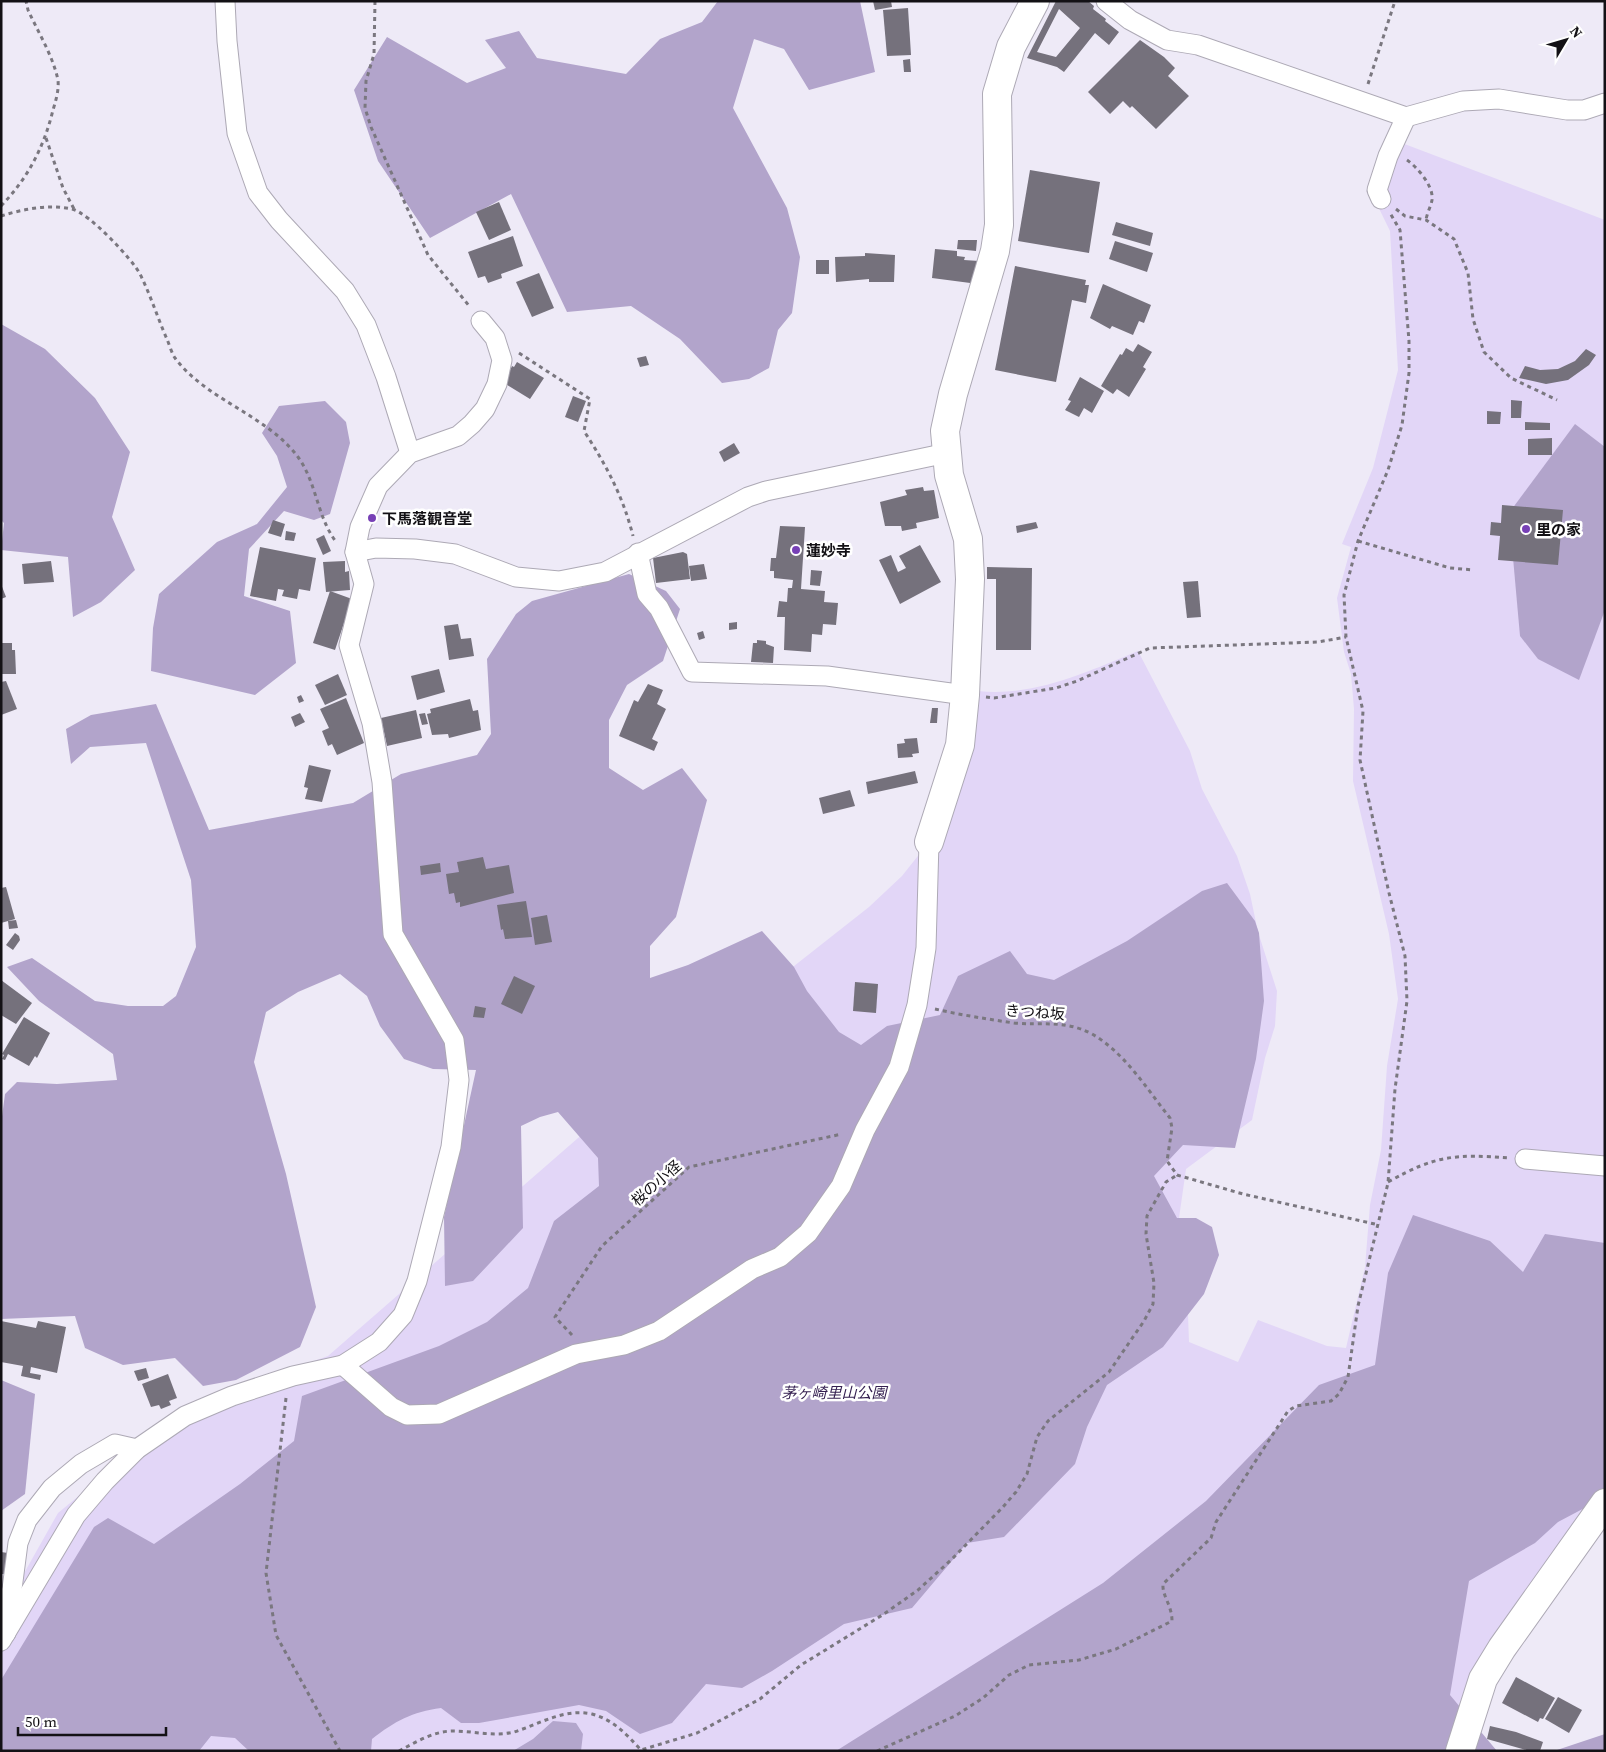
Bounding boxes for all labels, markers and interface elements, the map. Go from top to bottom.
north arrow [1541,15,1591,65]
text: N [1565,22,1587,42]
place label: 下馬落観音堂 [382,508,472,529]
marker: 下馬落観音堂 [366,512,378,524]
place label: 里の家 [1536,519,1581,540]
marker: 里の家 [1520,523,1532,535]
place label: 蓮妙寺 [806,540,851,561]
marker: 蓮妙寺 [790,544,802,556]
street label: きつね坂 [1004,999,1066,1025]
street label: 桜の小径 [626,1155,686,1211]
park label: 茅ヶ崎里山公園 [781,1382,888,1403]
scale bar [18,1704,165,1736]
text: 50 m [25,1711,57,1732]

